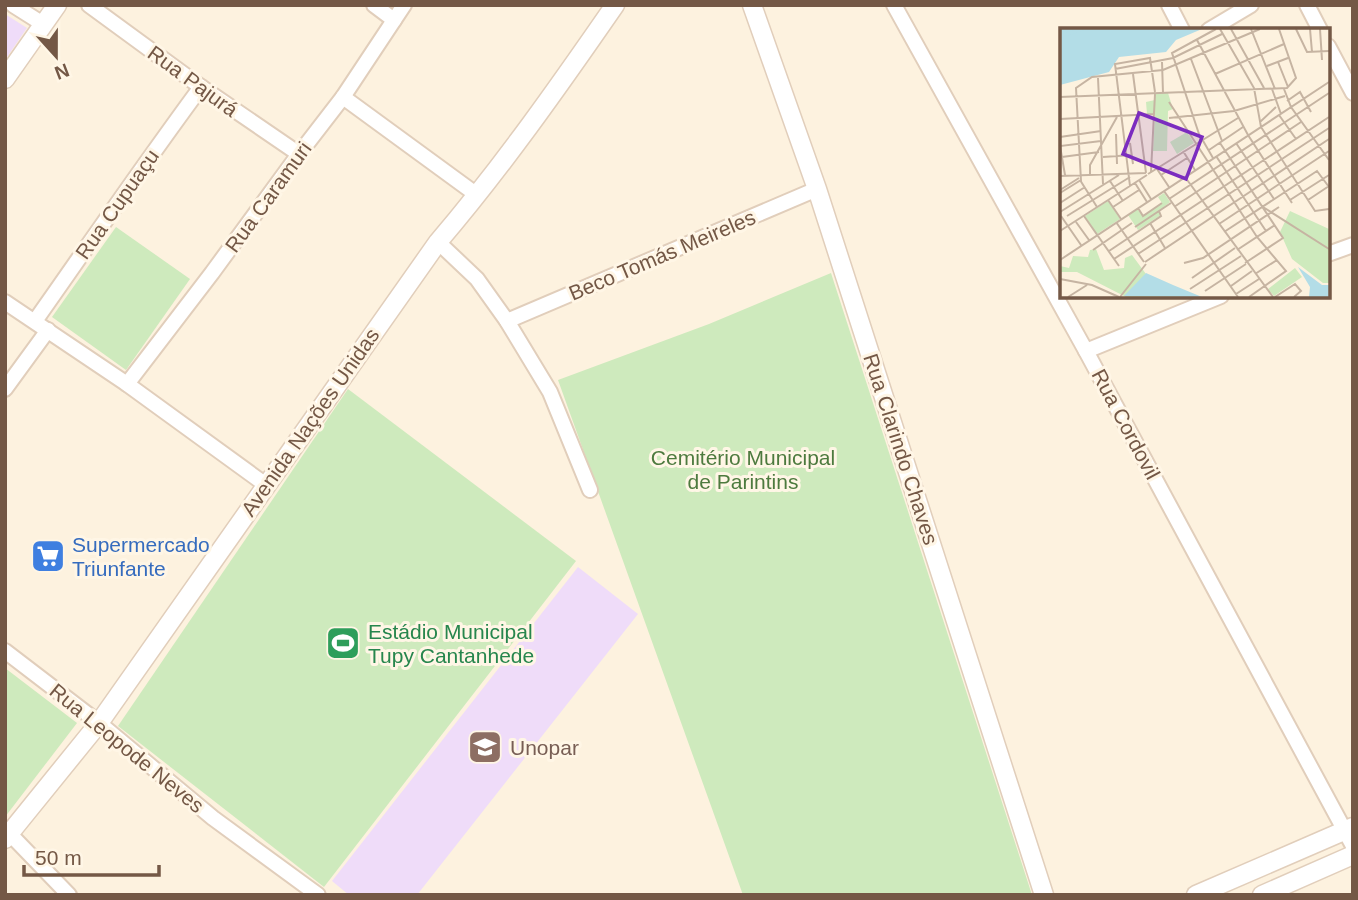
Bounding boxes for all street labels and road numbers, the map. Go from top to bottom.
street label: Rua Pajurá [144,41,243,121]
street label: Rua Caramuri [220,137,316,257]
street label: Rua Cupuaçu [71,145,163,263]
street label: Beco Tomás Meireles [565,205,759,305]
street label: Avenida Nações Unidas [236,324,384,520]
street label: Rua Clarindo Chaves [859,351,943,547]
street label: Rua Cordovil [1087,365,1165,483]
street label: Rua Leopode Neves [45,679,209,817]

